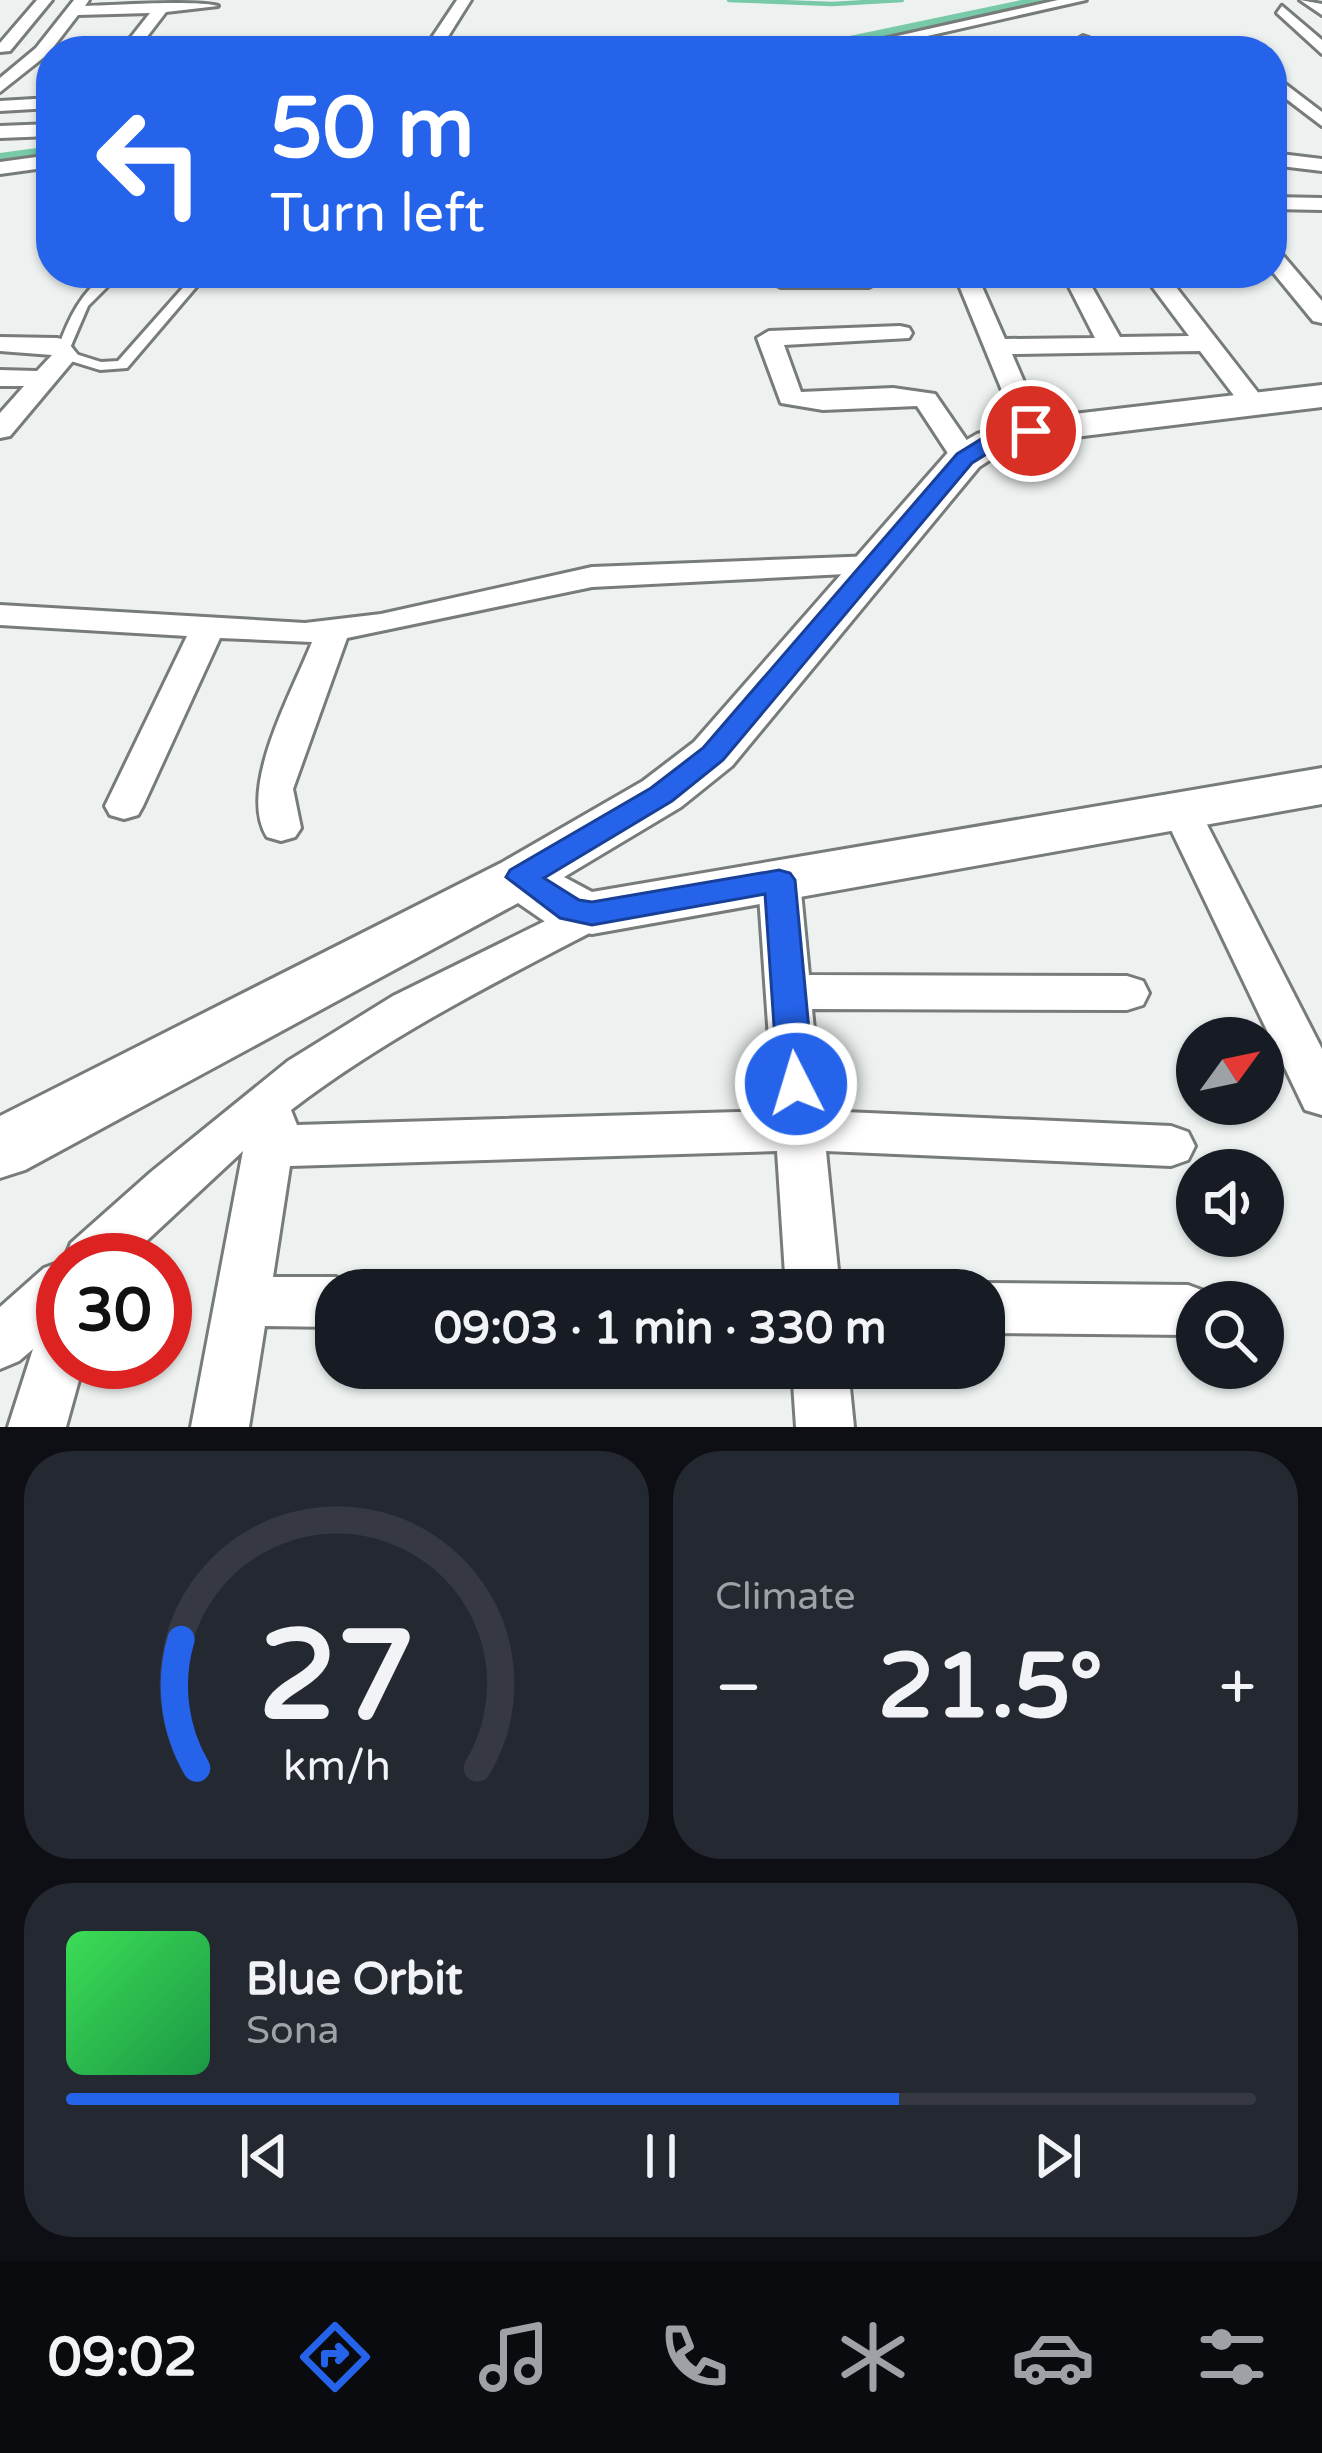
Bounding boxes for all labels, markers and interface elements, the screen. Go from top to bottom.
text: 50 m [270,79,474,180]
icon: left [72,84,228,240]
text: Turn left [270,181,485,246]
pin [980,380,1082,482]
icon: arrive [998,398,1064,464]
north arrow [1176,1017,1284,1125]
map controls [1176,1017,1284,1389]
position arrow [733,1021,859,1147]
button: sound [1176,1149,1284,1257]
speed limit sign: 30 [36,1233,192,1389]
button: search [1176,1281,1284,1389]
text: 09:03 · 1 min · 330 m [434,1302,886,1356]
text: Climate [715,1573,855,1620]
text: 27 [258,1602,415,1753]
text: 21.5° [878,1633,1103,1742]
text: − [715,1648,762,1728]
text: + [1219,1648,1256,1728]
text: km/h [283,1741,390,1792]
text: Blue Orbit [246,1953,463,2007]
text: Sona [246,2007,339,2054]
icon: previous [231,2123,297,2189]
icon: pause [628,2123,694,2189]
icon: next [1025,2123,1091,2189]
icon: directions [293,2315,377,2399]
icon: music [472,2315,556,2399]
icon: phone [652,2315,736,2399]
icon: climate [831,2315,915,2399]
icon: car [1011,2315,1095,2399]
icon: filters [1190,2315,1274,2399]
text: 09:02 [48,2325,197,2390]

